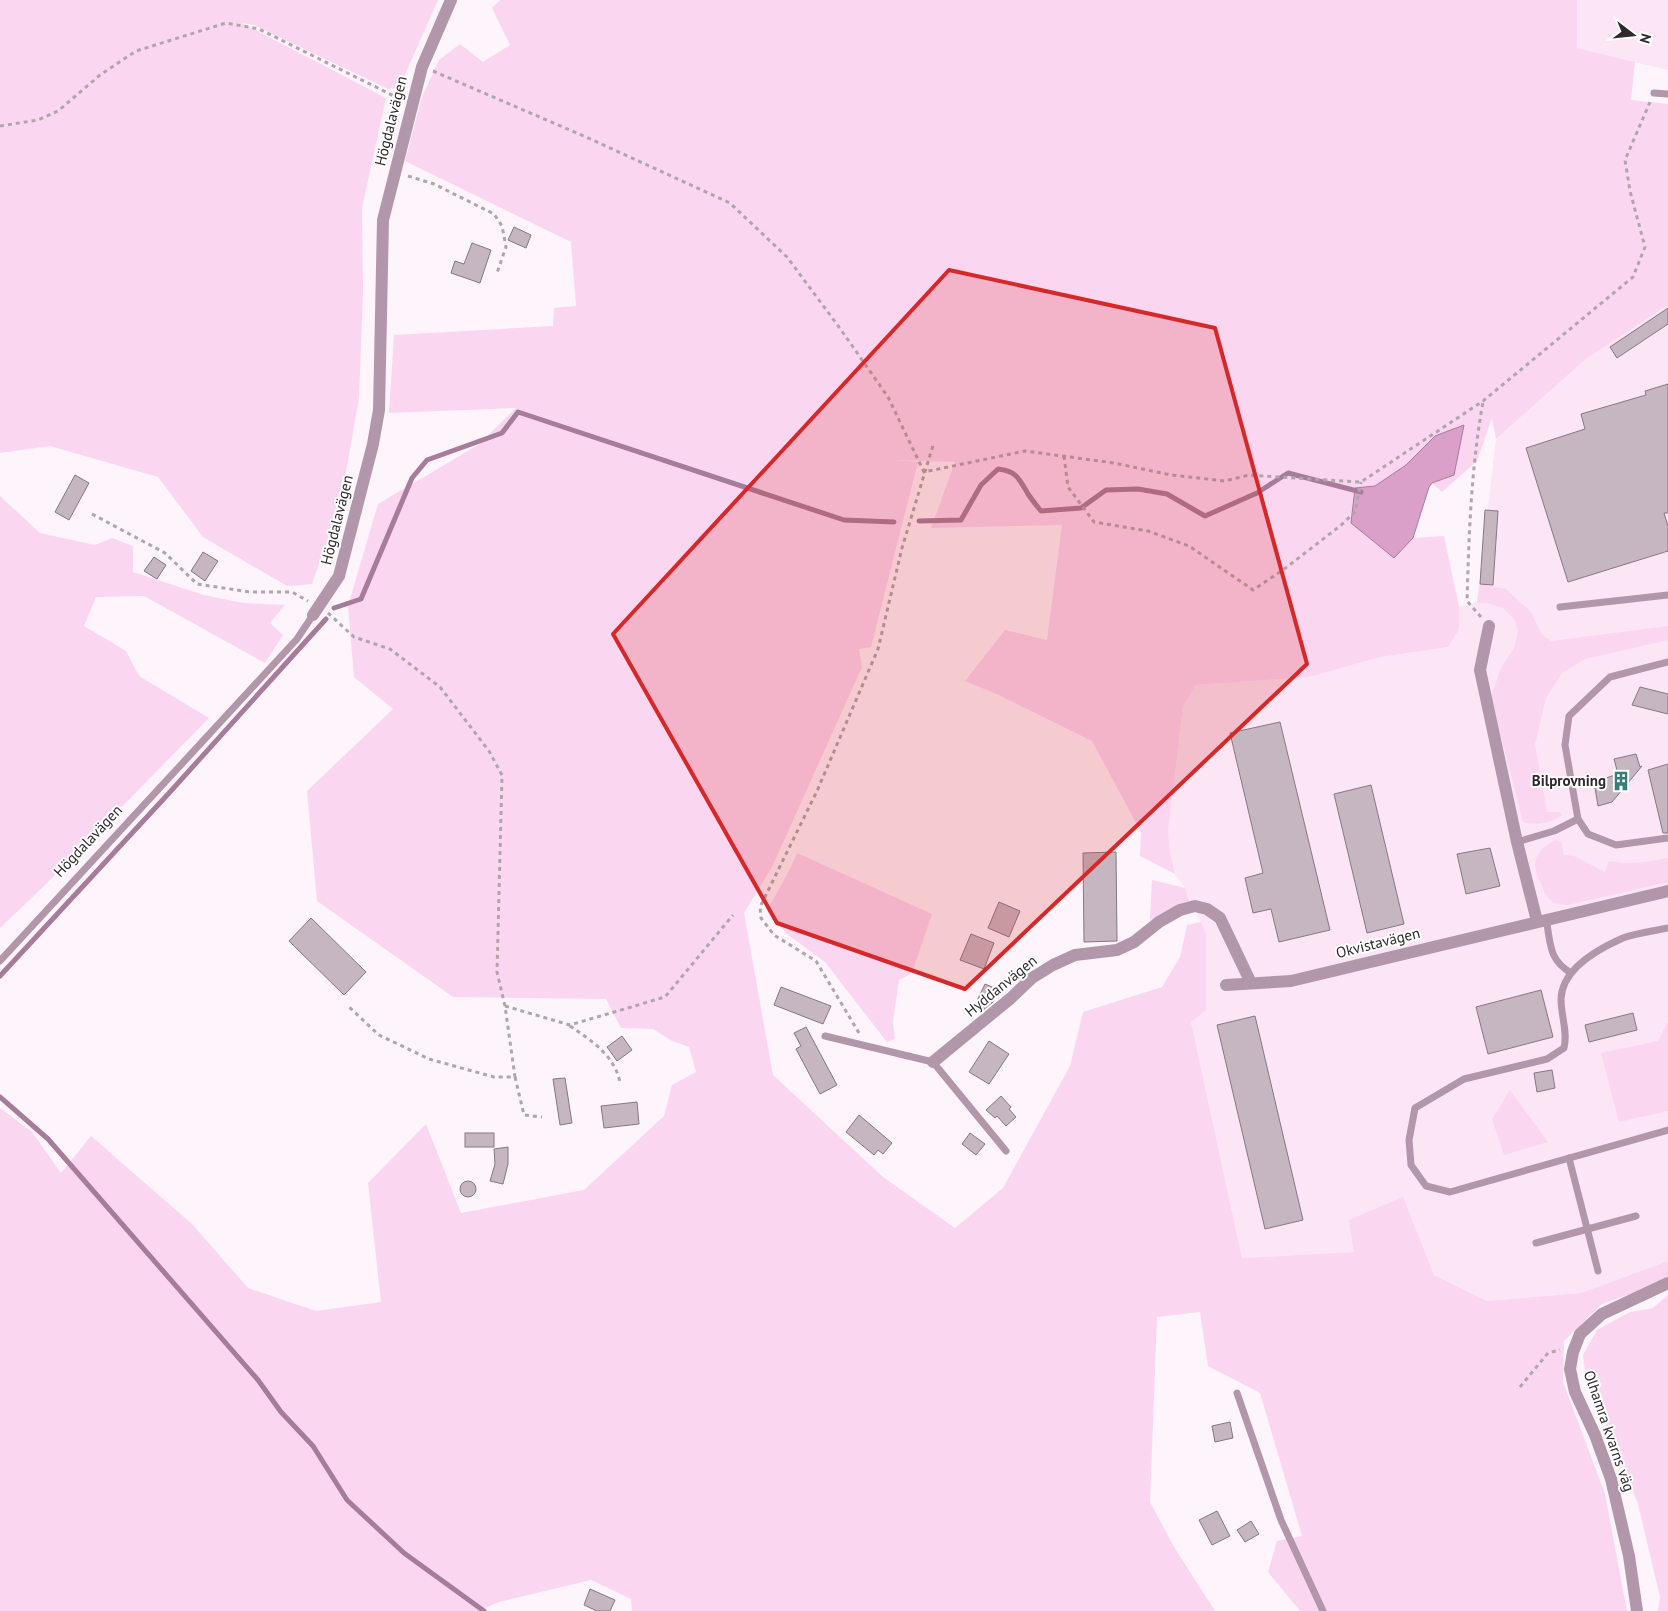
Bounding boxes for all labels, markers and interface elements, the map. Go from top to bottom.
north arrow [1608,10,1658,60]
text: N [1636,32,1655,45]
street label: Högdalavägen [370,74,411,168]
street label: Högdalavägen [316,473,357,567]
building icon: Bilprovning [1610,770,1632,792]
place label: Bilprovning [1532,771,1606,790]
street label: Högdalavägen [49,801,126,881]
street label: Okvistavägen [1334,923,1422,962]
street label: Hyddanvägen [961,951,1041,1020]
street label: Olhamra kvarns väg [1580,1368,1639,1494]

